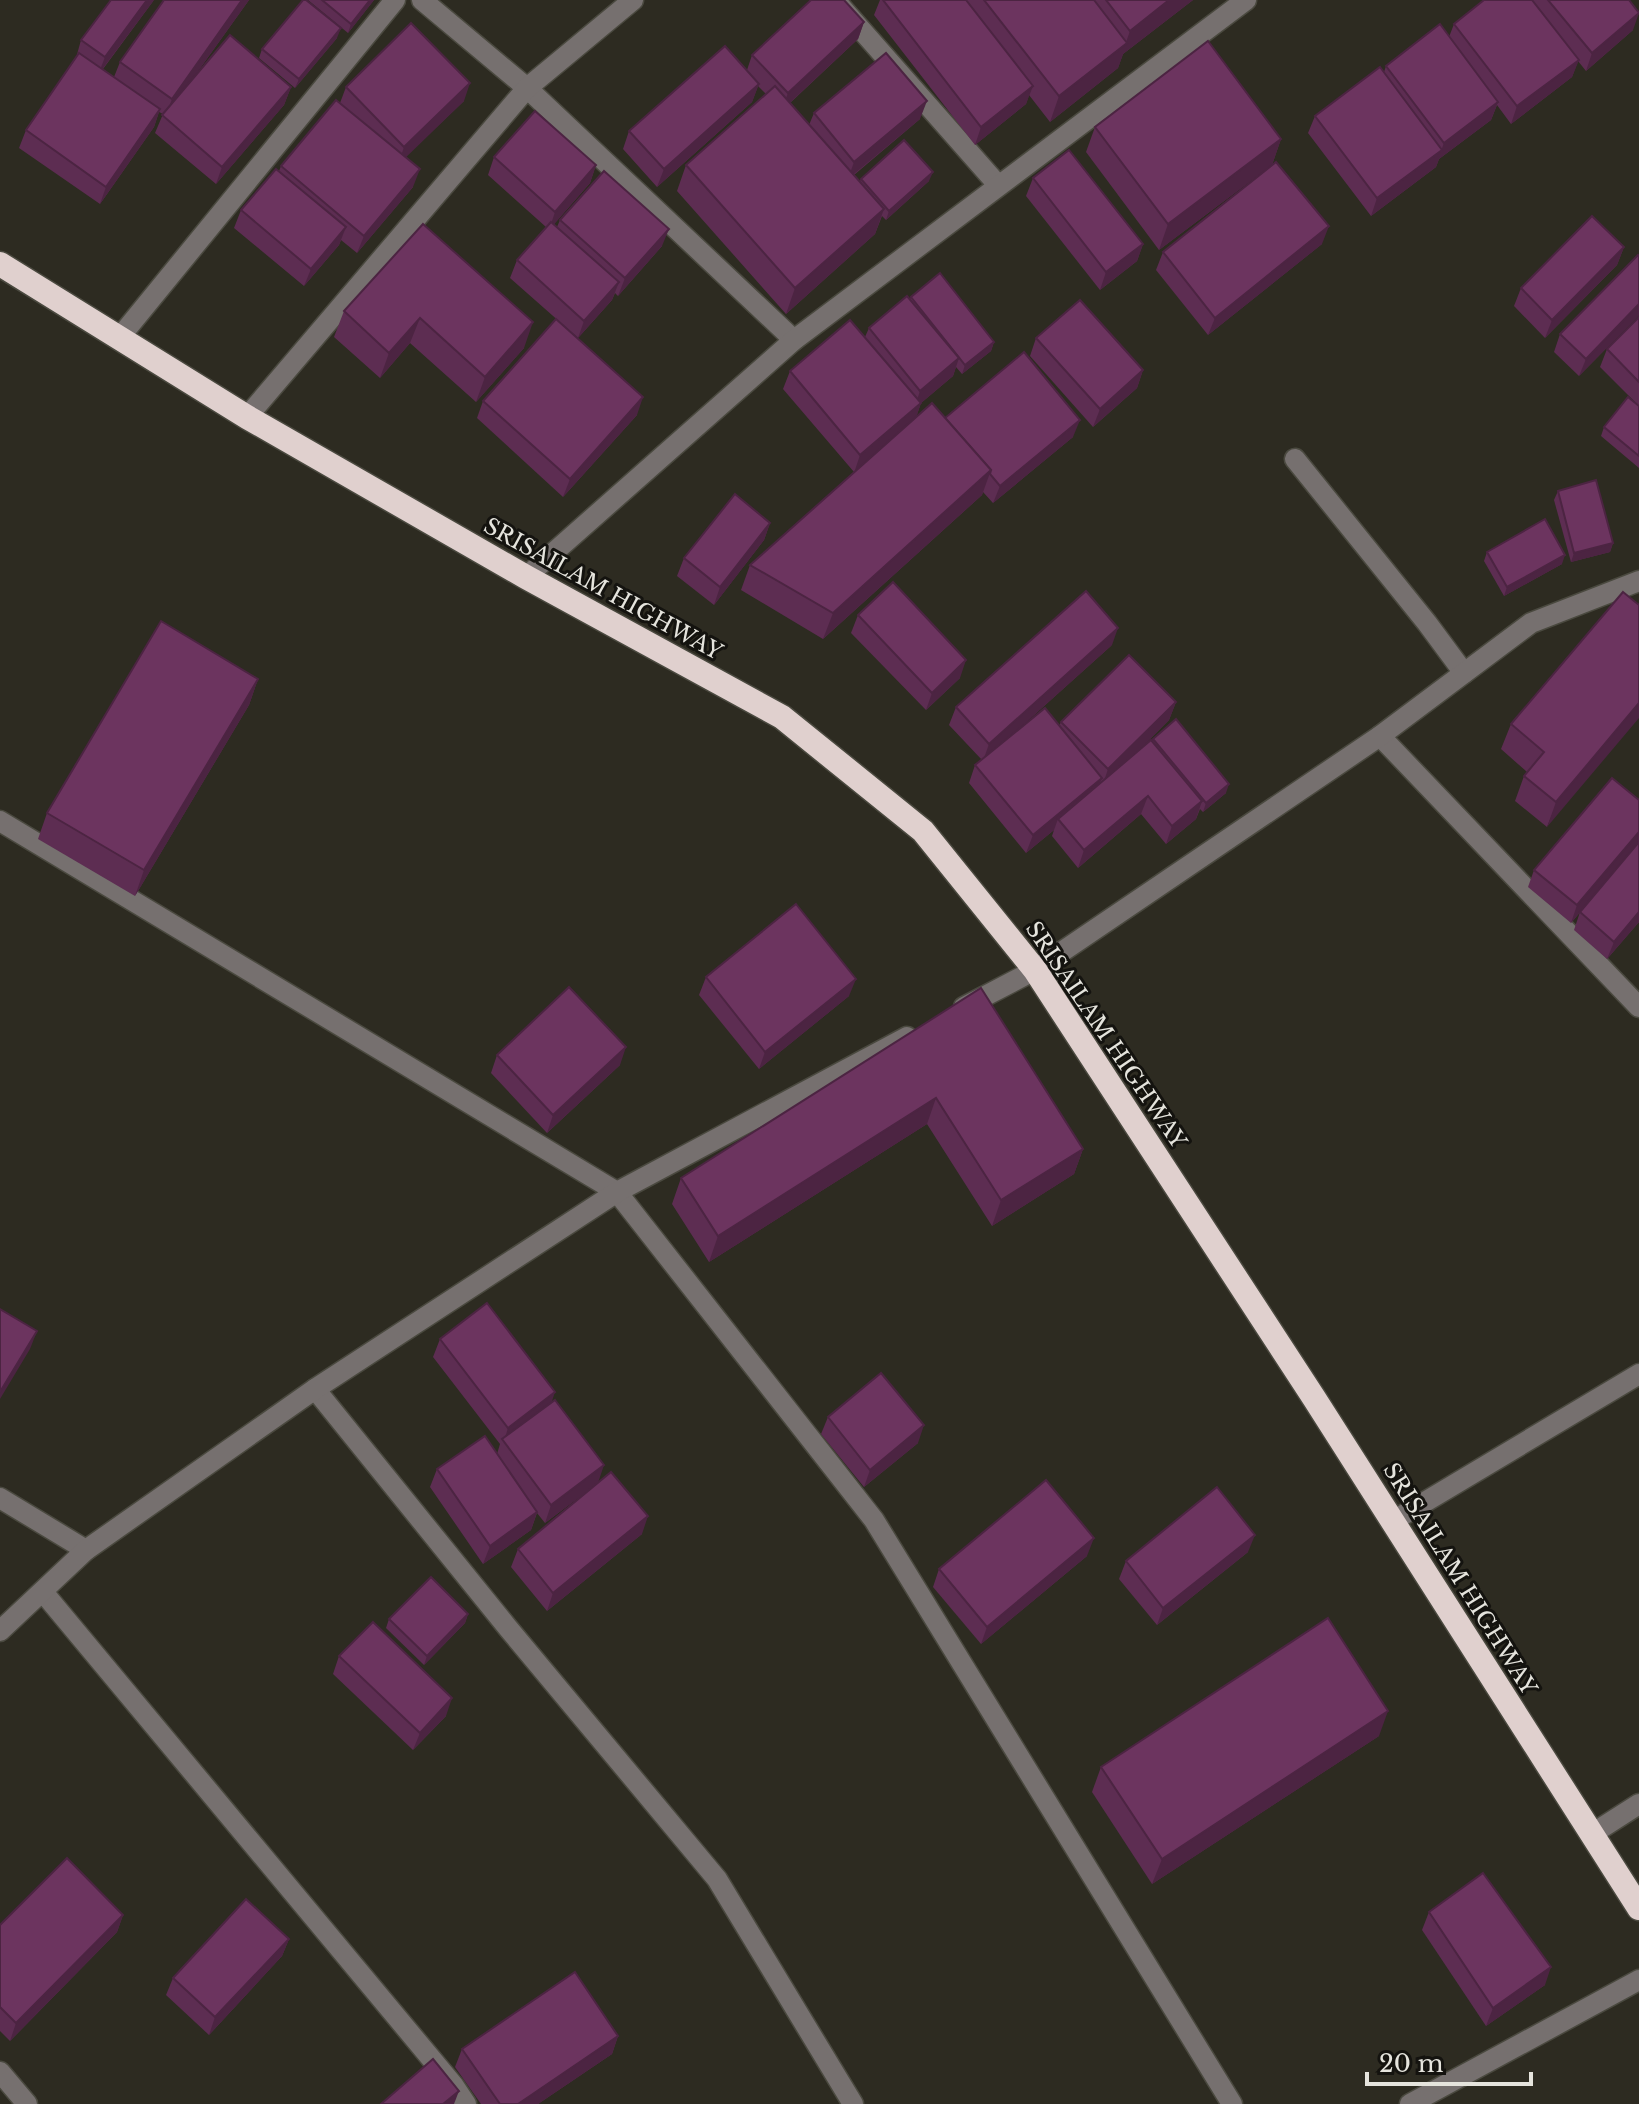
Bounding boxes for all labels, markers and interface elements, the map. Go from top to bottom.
street label: SRISAILAM HIGHWAY [479,512,728,666]
street label: SRISAILAM HIGHWAY [1020,916,1193,1155]
street label: SRISAILAM HIGHWAY [1377,1458,1543,1701]
scale bar [1367,2036,1531,2086]
text: 20 m [1379,2049,1444,2078]

